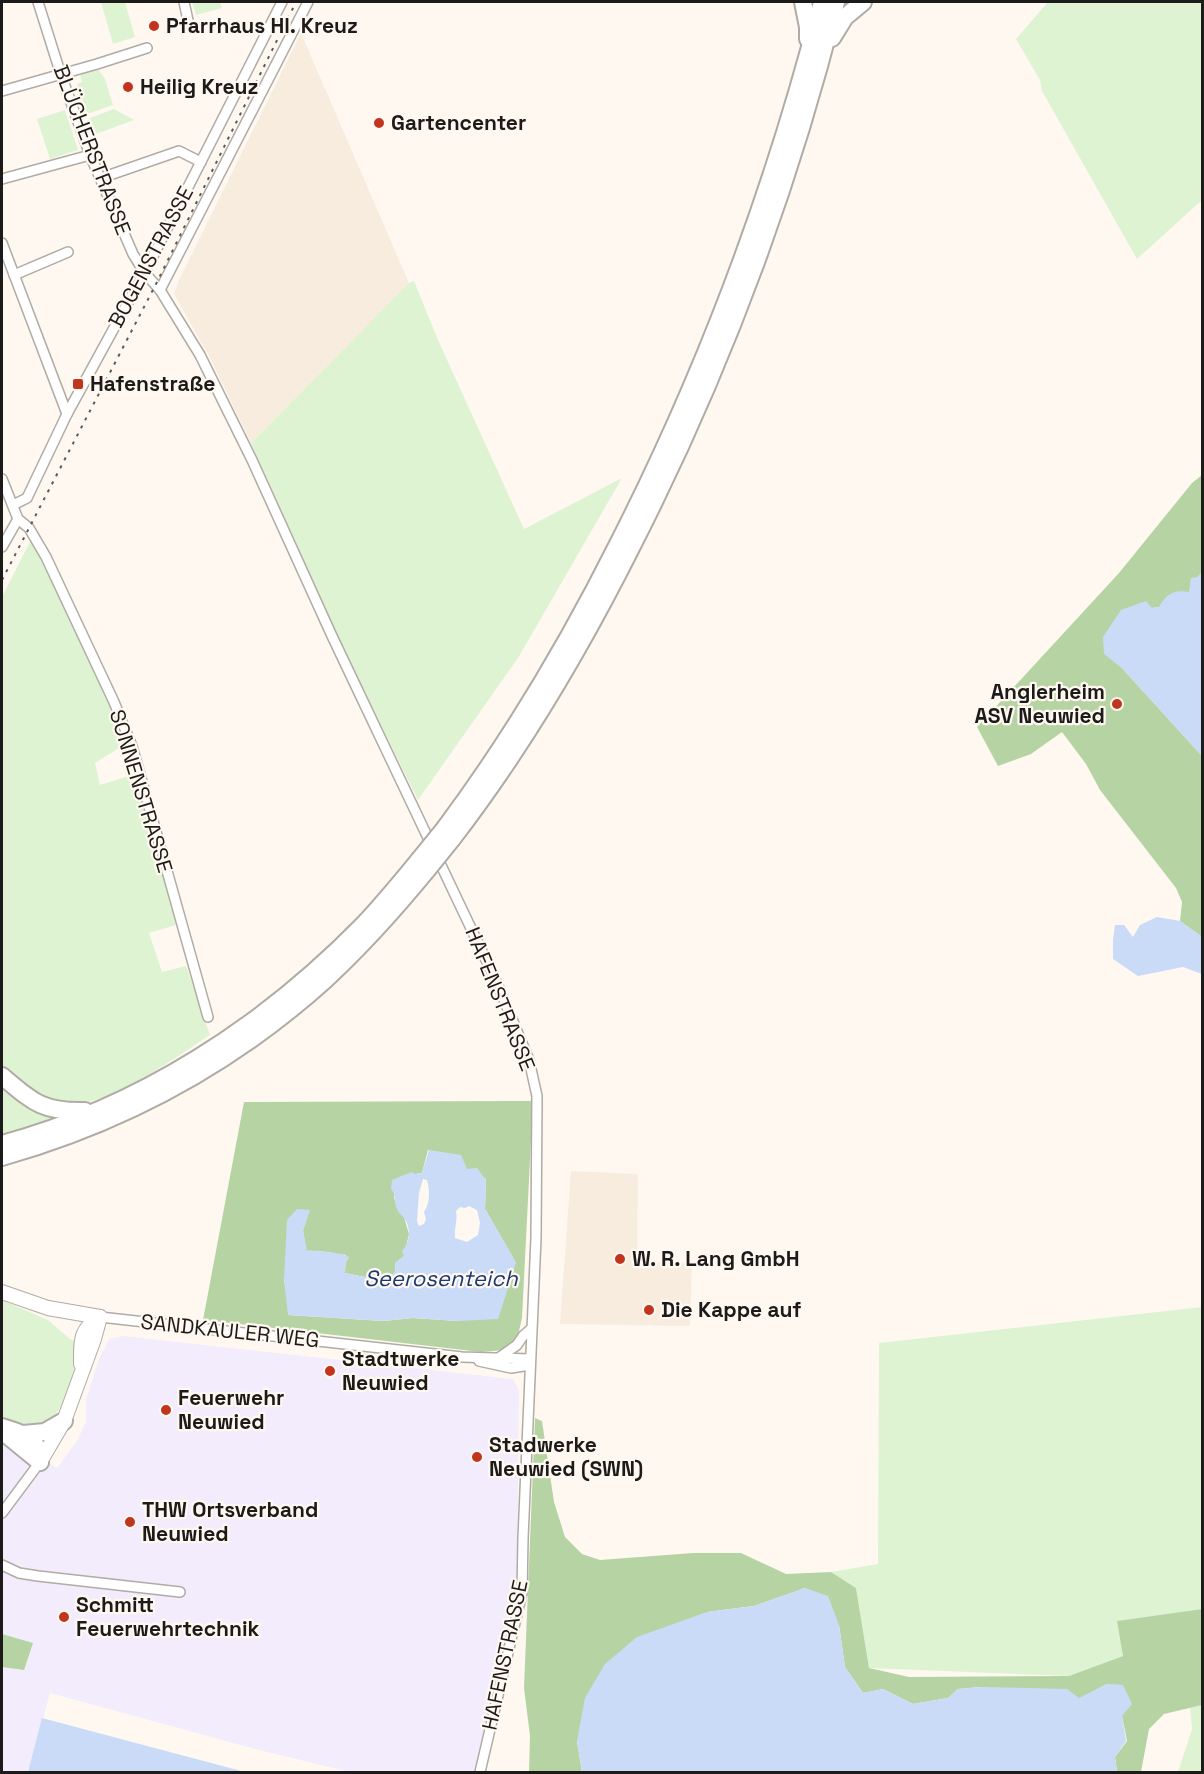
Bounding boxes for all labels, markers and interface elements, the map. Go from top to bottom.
place label: Pfarrhaus Hl. Kreuz [166,12,358,39]
marker: Pfarrhaus Hl. Kreuz [147,19,161,33]
street label: BLÜCHERSTRASSE [48,61,137,239]
place label: Heilig Kreuz [140,73,258,100]
marker: Heilig Kreuz [121,80,135,94]
place label: Gartencenter [391,109,526,136]
marker: Gartencenter [372,116,386,130]
street label: BOGENSTRASSE [102,181,199,332]
place label: Hafenstraße [90,370,215,397]
marker: Hafenstraße [71,377,85,391]
place label: Anglerheim ASV Neuwied [974,678,1105,729]
marker: Anglerheim ASV Neuwied [1110,697,1124,711]
street label: SONNENSTRASSE [104,706,179,876]
street label: HAFENSTRASSE [459,923,542,1075]
place label: W. R. Lang GmbH [632,1245,799,1272]
marker: W. R. Lang GmbH [613,1252,627,1266]
water label: Seerosenteich [364,1264,518,1292]
place label: Die Kappe auf [661,1296,802,1323]
marker: Die Kappe auf [642,1303,656,1317]
street label: SANDKAULER WEG [139,1308,321,1353]
place label: Stadtwerke Neuwied [342,1345,459,1396]
marker: Stadtwerke Neuwied [323,1364,337,1378]
place label: Feuerwehr Neuwied [178,1384,284,1435]
marker: Feuerwehr Neuwied [159,1403,173,1417]
place label: Stadwerke Neuwied (SWN) [489,1431,643,1482]
marker: Stadwerke Neuwied (SWN) [470,1450,484,1464]
place label: THW Ortsverband Neuwied [142,1496,318,1547]
marker: THW Ortsverband Neuwied [123,1515,137,1529]
street label: HAFENSTRASSE [475,1577,534,1732]
place label: Schmitt Feuerwehrtechnik [76,1591,259,1642]
marker: Schmitt Feuerwehrtechnik [57,1610,71,1624]

